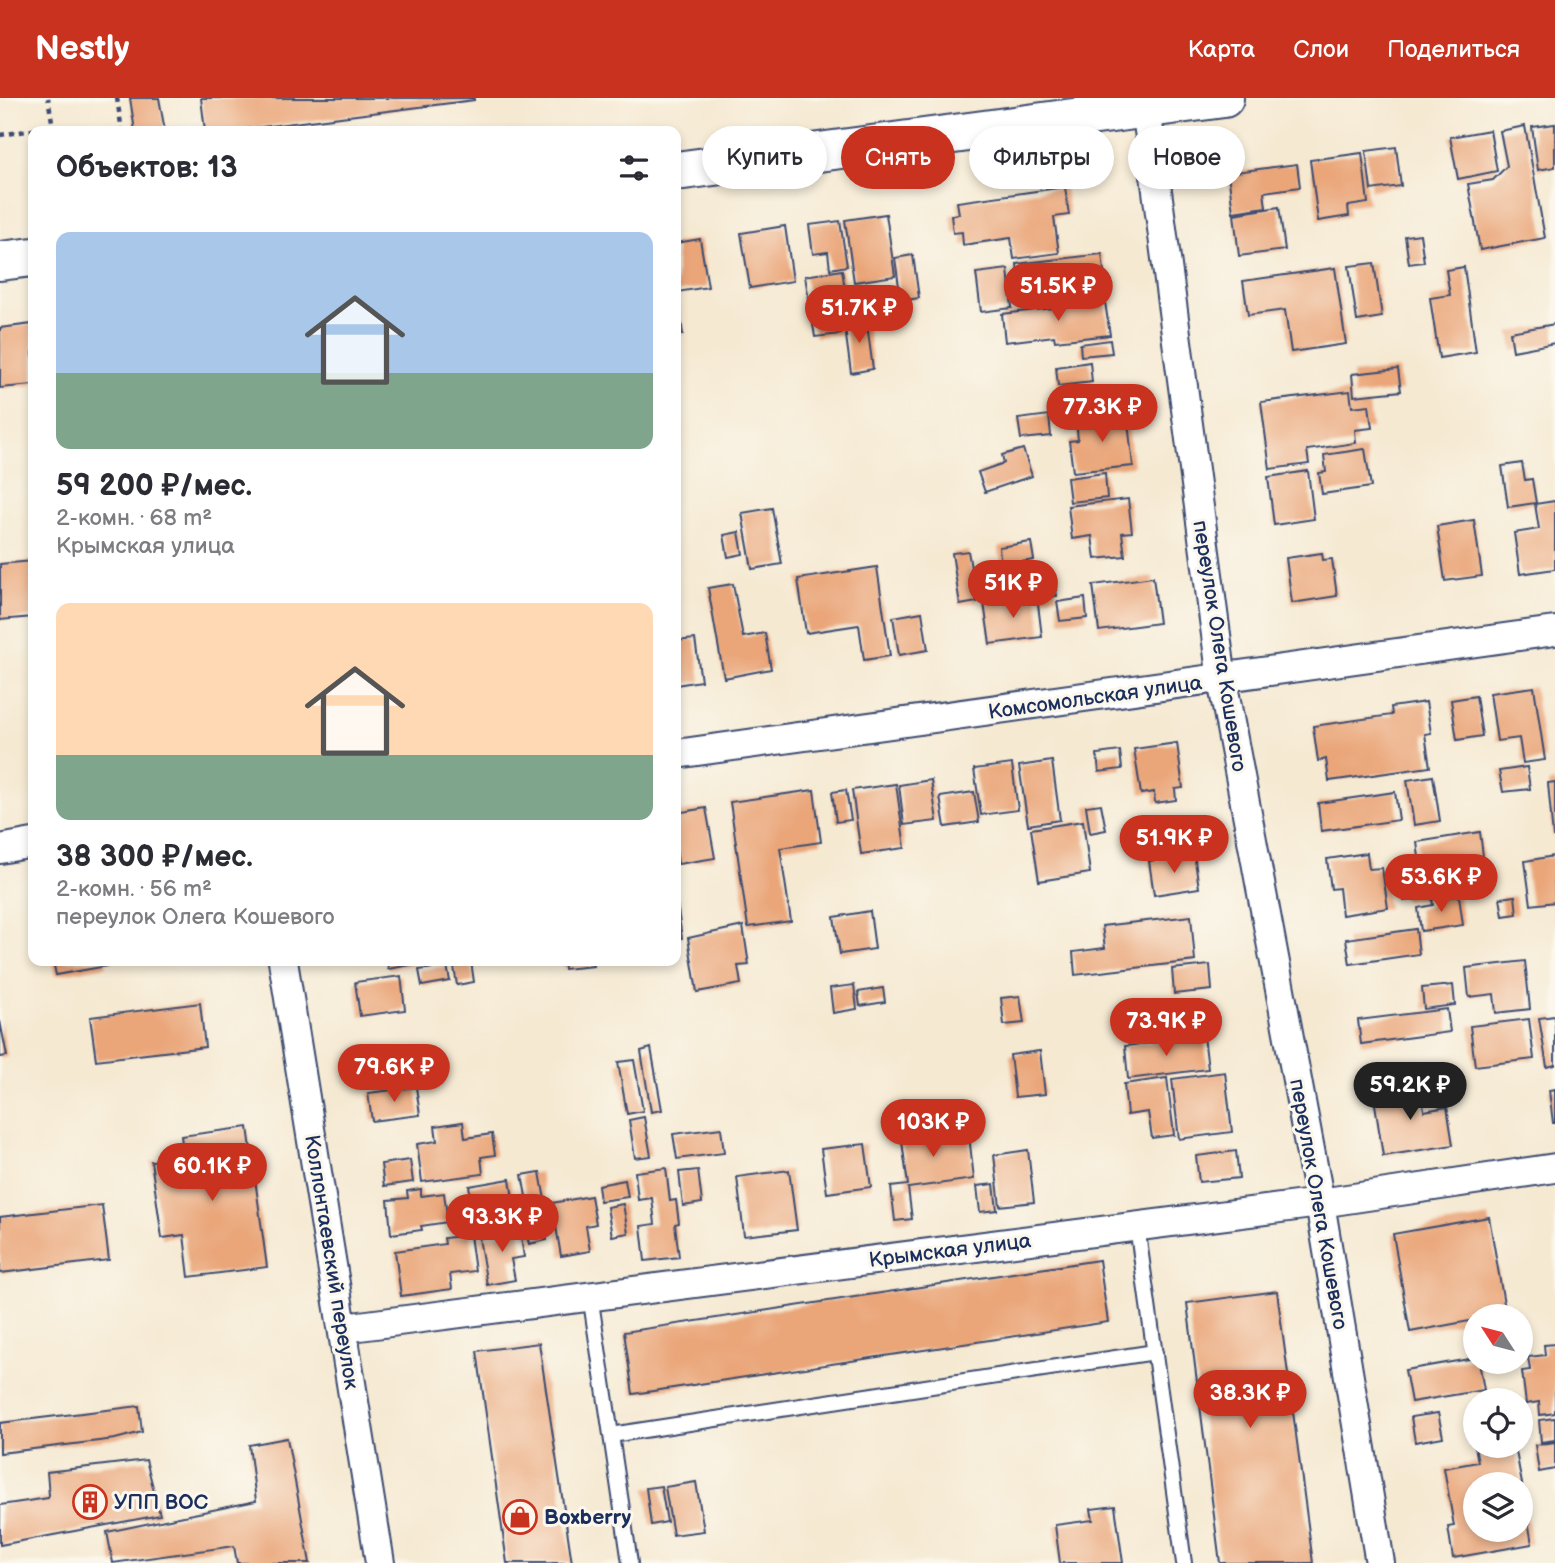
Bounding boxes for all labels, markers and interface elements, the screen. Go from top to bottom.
text: Nestly [35,29,129,69]
text: Карта [1188,35,1255,64]
text: Слои [1293,35,1349,64]
text: Поделиться [1387,35,1520,64]
chip: Купить [702,126,827,189]
chip: Снять [841,126,955,189]
chip: Фильтры [969,126,1114,189]
chip: Новое [1128,126,1245,189]
icon: filters [615,149,653,187]
text: Объектов: 13 [56,150,237,186]
pin: 51.5K ₽ [993,264,1123,323]
text: 51.5K ₽ [1020,272,1096,300]
icon: home [292,277,418,403]
pin: 51.7K ₽ [794,286,924,345]
text: 51.7K ₽ [821,294,897,322]
pin: 77.3K ₽ [1037,384,1167,444]
text: 77.3K ₽ [1062,393,1142,421]
text: 59 200 ₽/мес. [56,468,252,504]
text: 2-комн. · 68 m² [56,504,212,532]
street label: переулок Олега Кошевого [1187,519,1252,774]
text: Крымская улица [56,532,235,560]
pin: 51K ₽ [964,560,1062,620]
text: 51K ₽ [984,569,1042,597]
icon: home [292,648,418,774]
street label: Комсомольская улица [987,670,1204,725]
pin: 51.9K ₽ [1109,816,1239,875]
text: 51.9K ₽ [1136,824,1212,852]
text: 38 300 ₽/мес. [56,839,253,875]
pin: 53.6K ₽ [1376,854,1506,914]
text: 53.6K ₽ [1401,863,1481,891]
text: 2-комн. · 56 m² [56,875,212,903]
text: переулок Олега Кошевого [56,903,335,931]
pin: 73.9K ₽ [1101,998,1231,1058]
text: 73.9K ₽ [1126,1007,1206,1035]
pin: 79.6K ₽ [329,1044,459,1104]
text: 79.6K ₽ [354,1053,434,1081]
pin: 59.2K ₽ [1345,1062,1475,1122]
text: 59.2K ₽ [1370,1071,1450,1099]
street label: переулок Олега Кошевого [1284,1077,1353,1332]
pin: 103K ₽ [876,1100,990,1159]
text: 103K ₽ [897,1108,969,1136]
street label: Коллонтаевский переулок [299,1133,364,1391]
pin: 60.1K ₽ [147,1144,277,1203]
text: 60.1K ₽ [173,1152,251,1180]
pin: 93.3K ₽ [437,1194,567,1254]
text: 93.3K ₽ [462,1203,542,1231]
street label: Крымская улица [867,1228,1033,1273]
north arrow [1463,1304,1533,1374]
map controls [1463,1304,1533,1542]
pin: 38.3K ₽ [1185,1370,1315,1430]
text: 38.3K ₽ [1210,1379,1290,1407]
button: locate [1463,1388,1533,1458]
button: layers [1463,1472,1533,1542]
building icon: УПП ВОС [71,1483,109,1521]
place label: УПП ВОС [114,1490,208,1515]
shop icon: Boxberry [501,1498,539,1536]
place label: Boxberry [544,1505,631,1530]

